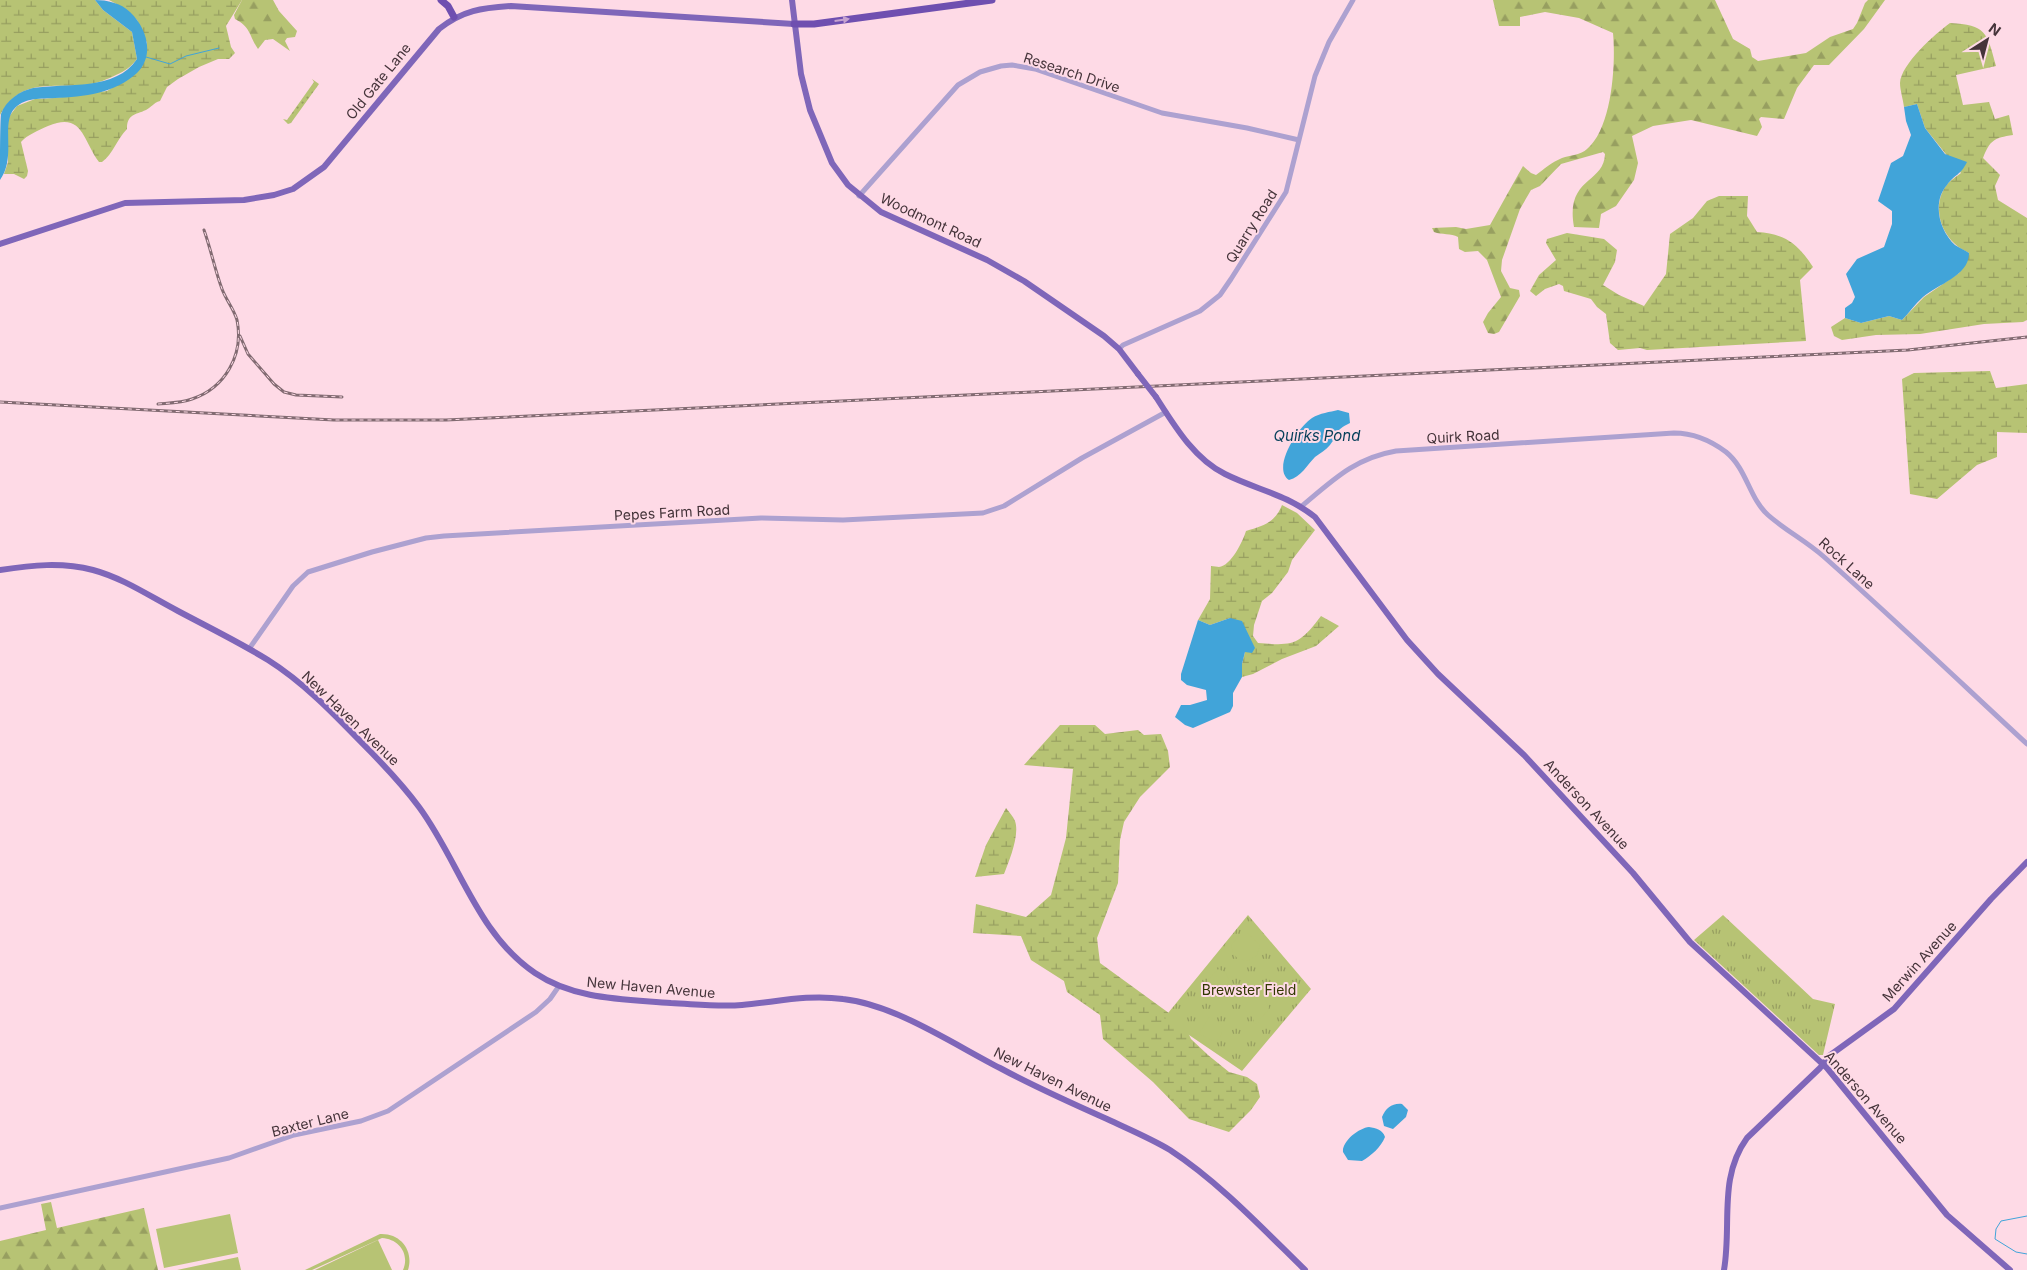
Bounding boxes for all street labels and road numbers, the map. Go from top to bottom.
street label: Old Gate Lane [342,39,414,123]
street label: Research Drive [1022,48,1122,96]
street label: Quarry Road [1222,186,1280,266]
street label: Woodmont Road [878,189,984,251]
street label: Quirk Road [1426,426,1500,446]
street label: Pepes Farm Road [613,500,731,524]
street label: Rock Lane [1816,534,1878,592]
street label: New Haven Avenue [299,667,403,769]
street label: Anderson Avenue [1541,755,1633,853]
street label: Merwin Avenue [1878,917,1960,1005]
street label: New Haven Avenue [586,973,716,1001]
street label: New Haven Avenue [991,1043,1115,1115]
street label: Anderson Avenue [1821,1047,1911,1147]
street label: Baxter Lane [270,1104,350,1140]

